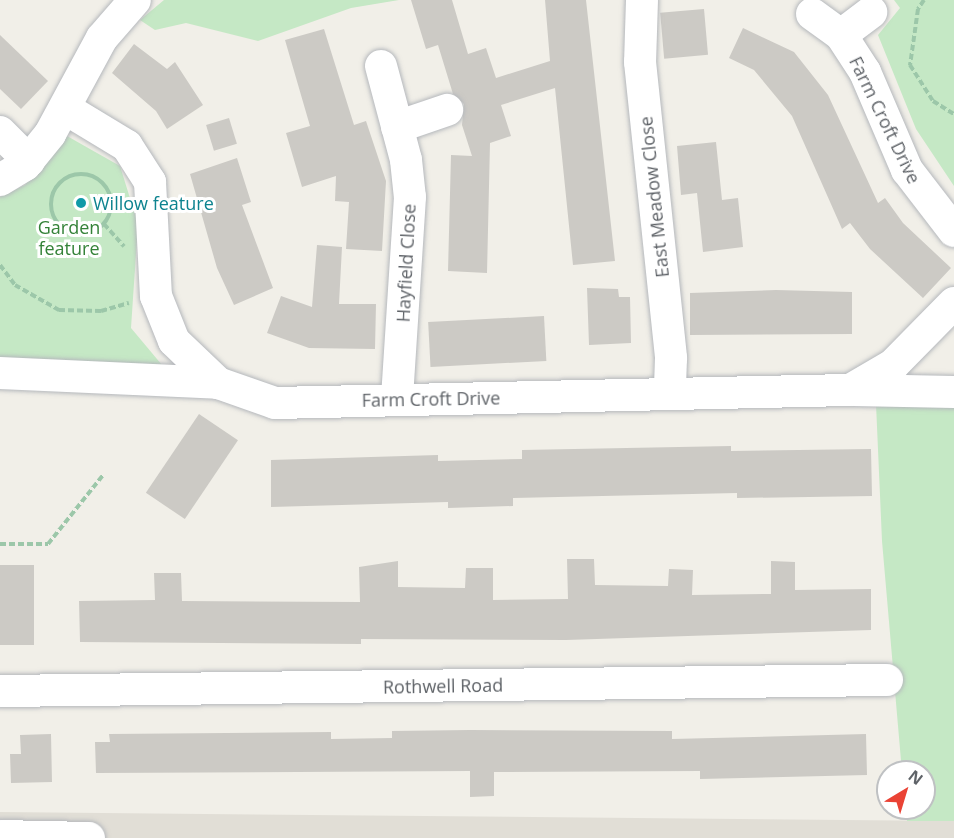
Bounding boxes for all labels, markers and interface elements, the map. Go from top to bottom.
street label: Farm Croft Drive [845,53,925,187]
street label: East Meadow Close [635,115,673,279]
place label: Willow feature [93,192,214,214]
marker: Willow feature [74,196,88,210]
street label: Hayfield Close [392,203,420,323]
park label: Garden feature [38,217,100,260]
street label: Farm Croft Drive [361,387,501,411]
street label: Rothwell Road [383,674,503,698]
north arrow [876,760,936,820]
text: N [904,765,928,790]

